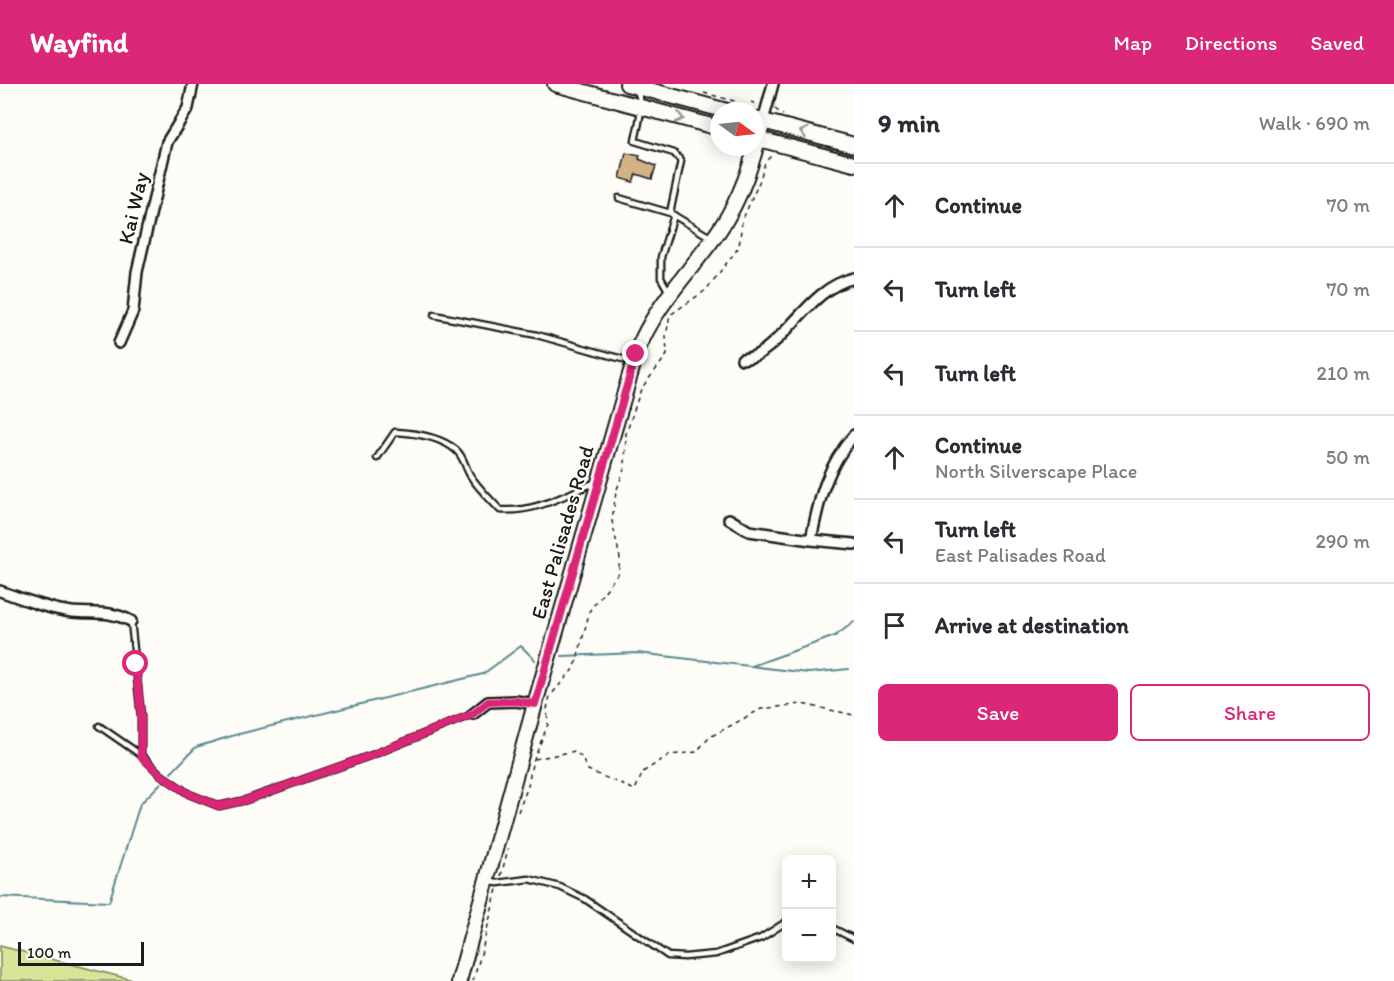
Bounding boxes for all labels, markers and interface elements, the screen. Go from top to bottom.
text: Wayfind [30,25,128,59]
text: Map [1114,30,1152,55]
text: Directions [1185,30,1277,55]
text: Saved [1310,30,1364,55]
north arrow [710,102,764,156]
text: 9 min [878,107,940,139]
one-way arrow [674,111,685,123]
text: Walk · 690 m [1259,111,1370,135]
one-way arrow [800,127,810,139]
street label: Kai Way [113,169,153,246]
icon: ahead [878,189,911,222]
text: Continue [935,192,1022,219]
text: 70 m [1326,193,1370,217]
icon: left [878,273,911,306]
text: Turn left [935,276,1016,303]
text: 70 m [1326,277,1370,301]
route end [622,340,648,366]
icon: left [878,357,911,390]
text: Turn left [935,360,1016,387]
text: 210 m [1317,361,1370,385]
text: Continue [935,432,1022,459]
icon: ahead [878,441,911,474]
street label: East Palisades Road [525,442,599,622]
text: 50 m [1326,445,1370,469]
text: North Silverscape Place [935,459,1137,483]
text: Turn left [935,516,1016,543]
icon: left [878,525,911,558]
text: 290 m [1315,529,1370,553]
text: East Palisades Road [935,543,1106,567]
icon: arrive [878,609,911,642]
text: Arrive at destination [935,612,1129,639]
route start [122,650,148,676]
button: Save [878,684,1118,741]
button: Share [1130,684,1370,741]
map controls [782,855,836,963]
button: + [782,855,836,909]
button: − [782,909,836,963]
scale bar [18,939,144,966]
text: 100 m [27,943,71,962]

